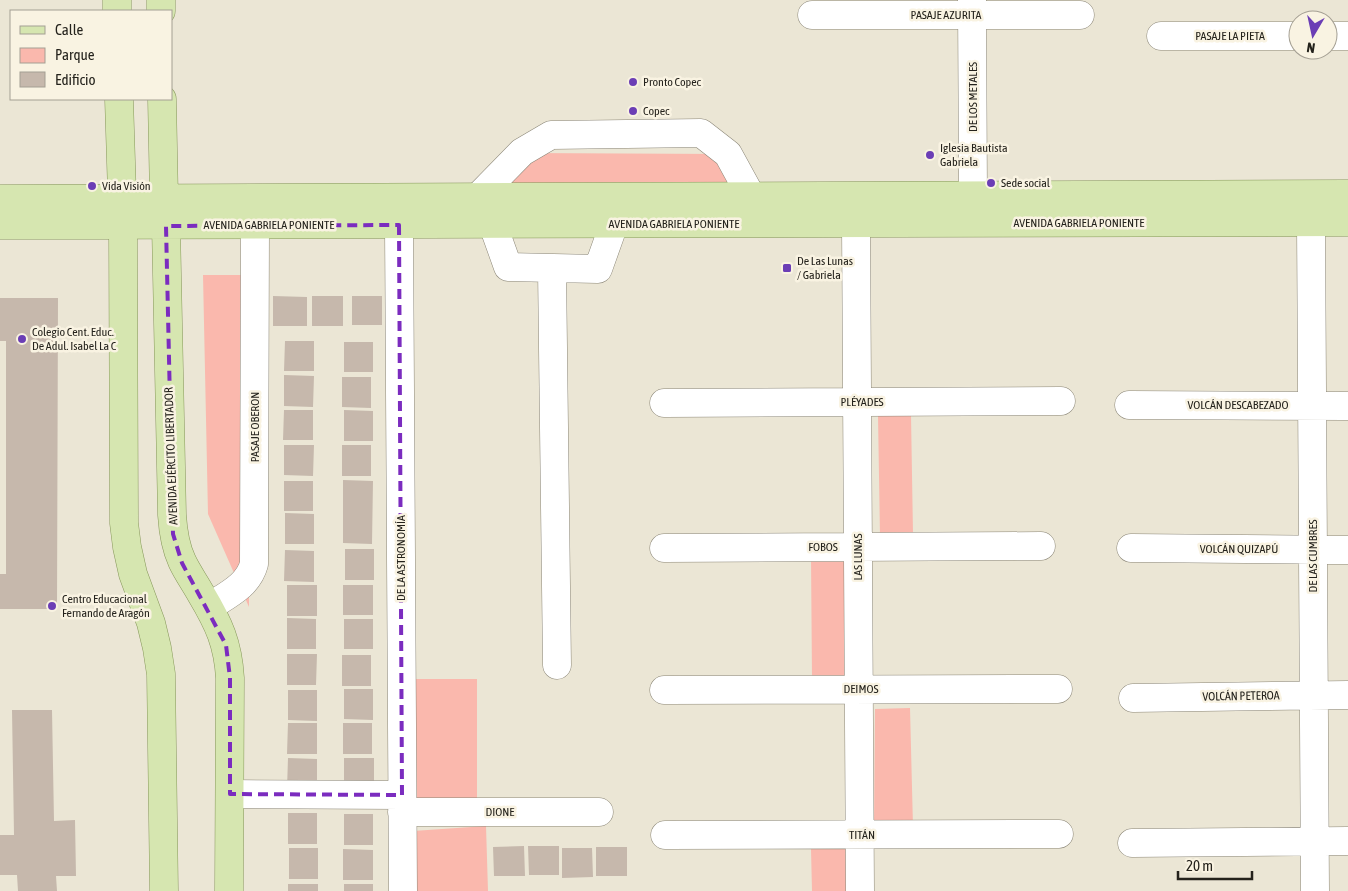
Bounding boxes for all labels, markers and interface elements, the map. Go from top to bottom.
street label: PASAJE AZURITA [911,8,982,22]
legend [10,10,172,100]
north arrow [1288,10,1338,60]
text: Calle [55,21,84,38]
street label: PASAJE LA PIETA [1195,29,1265,43]
text: N [1306,39,1316,56]
text: Parque [55,46,95,63]
street label: DE LOS METALES [966,62,980,132]
text: Edificio [55,71,96,88]
place label: Pronto Copec [643,75,702,89]
marker: Pronto Copec [627,76,639,88]
place label: Copec [643,104,670,118]
marker: Copec [627,105,639,117]
place label: Iglesia Bautista Gabriela [940,141,1008,169]
marker: Iglesia Bautista Gabriela [924,149,936,161]
place label: Sede social [1001,176,1051,190]
marker: Sede social [985,177,997,189]
place label: Vida Visión [102,179,151,193]
marker: Vida Visión [86,180,98,192]
street label: AVENIDA GABRIELA PONIENTE [1014,216,1144,230]
street label: AVENIDA GABRIELA PONIENTE [609,217,739,231]
street label: AVENIDA GABRIELA PONIENTE [204,218,334,232]
place label: De Las Lunas / Gabriela [797,254,853,282]
marker: De Las Lunas / Gabriela [781,262,793,274]
place label: Colegio Cent. Educ. De Adul. Isabel La C [32,325,117,353]
marker: Colegio Cent. Educ. De Adul. Isabel La C [16,333,28,345]
street label: AVENIDA EJÉRCITO LIBERTADOR [162,387,180,525]
street label: PASAJE OBERON [248,392,262,462]
street label: PLÉYADES [840,395,884,409]
street label: VOLCÁN DESCABEZADO [1187,398,1289,412]
street label: DE LA ASTRONOMÍA [394,515,408,601]
street label: DE LAS CUMBRES [1306,519,1320,593]
street label: LAS LUNAS [851,534,865,580]
street label: FOBOS [808,540,838,554]
street label: VOLCÁN QUIZAPÚ [1200,542,1278,556]
place label: Centro Educacional Fernando de Aragón [62,592,150,620]
marker: Centro Educacional Fernando de Aragón [46,600,58,612]
street label: DEIMOS [844,682,878,696]
street label: VOLCÁN PETEROA [1202,688,1280,704]
street label: DIONE [486,805,514,819]
street label: TITÁN [849,828,875,842]
scale bar [1178,848,1252,880]
text: 20 m [1186,857,1213,874]

